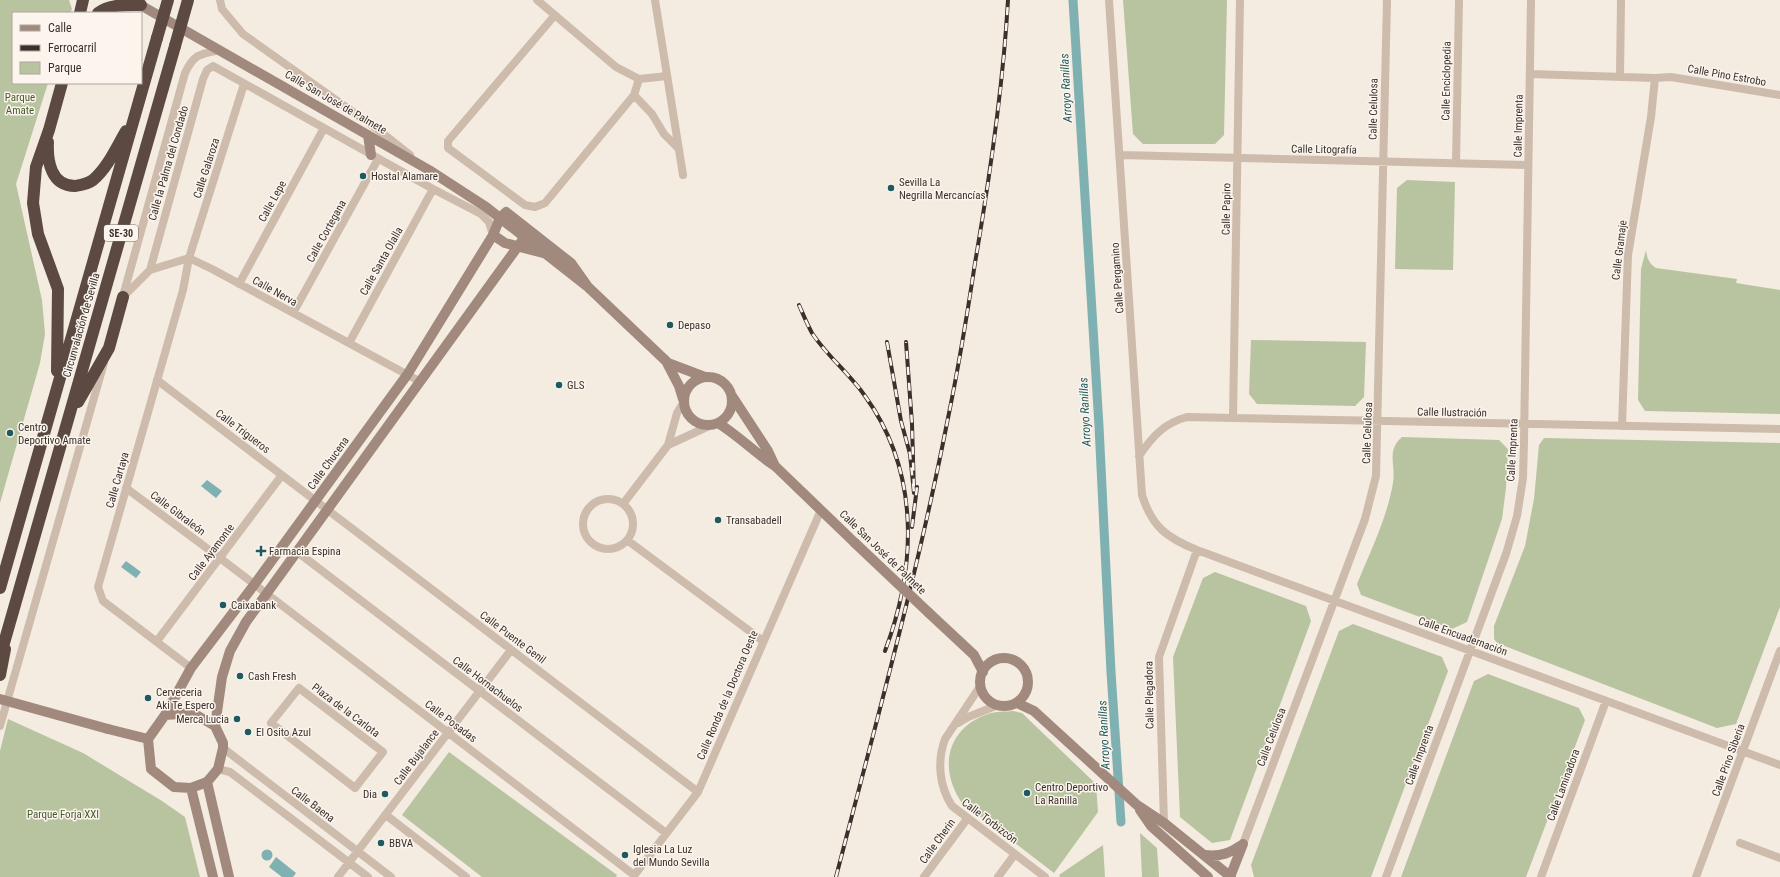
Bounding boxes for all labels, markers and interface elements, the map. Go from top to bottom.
legend [12,12,142,84]
text: Calle [48,21,72,35]
text: Ferrocarril [48,41,97,55]
street label: Calle Enciclopedia [1439,41,1454,121]
water label: Arroyo Ranillas [1057,53,1075,124]
text: Parque [48,61,82,75]
street label: Calle Pino Estrobo [1687,62,1768,89]
street label: Calle San José de Palmete [283,68,389,137]
street label: Calle Celulosa [1366,78,1381,140]
park label: Parque Amate [5,91,35,117]
street label: Calle Imprenta [1511,94,1526,158]
street label: Calle la Palma del Condado [146,104,191,222]
street label: Calle Galaroza [191,136,222,200]
street label: Calle Litografía [1291,142,1357,157]
place label: Hostal Alamare [371,170,438,183]
marker: Hostal Alamare [358,171,368,181]
place label: Sevilla La Negrilla Mercancías [899,176,985,202]
street label: Calle Lepe [256,178,289,224]
street label: Calle Papiro [1220,182,1233,235]
marker: Sevilla La Negrilla Mercancías [886,183,896,193]
street label: Calle Cortegana [304,198,349,265]
street label: Calle Gramaje [1609,219,1630,281]
road number: SE-30 [104,225,138,241]
street label: Calle Santa Olalla [357,225,406,298]
street label: Calle Pergamino [1109,242,1126,314]
street label: Circunvalación de Sevilla [60,271,103,379]
street label: Calle Nerva [250,274,300,309]
place label: Depaso [678,319,711,332]
marker: Depaso [665,320,675,330]
water label: Arroyo Ranillas [1076,377,1094,448]
place label: GLS [567,379,585,392]
marker: GLS [554,380,564,390]
street label: Calle Celulosa [1360,402,1375,464]
street label: Calle Ilustración [1417,405,1487,420]
street label: Calle Trigueros [213,407,273,456]
street label: Calle Imprenta [1504,418,1521,482]
place label: Centro Deportivo Amate [18,421,91,447]
marker: Centro Deportivo Amate [5,428,15,438]
street label: Calle Chucena [305,434,352,492]
street label: Calle Cartaya [103,451,132,510]
street label: Calle Gibraleón [148,488,208,538]
street label: Calle San José de Palmete [837,508,929,597]
place label: Transabadell [726,514,782,527]
marker: Transabadell [713,515,723,525]
street label: Calle Ayamonte [186,521,237,583]
place label: Farmacia Espina [269,545,341,558]
marker: Farmacia Espina [256,546,266,556]
place label: Caixabank [231,599,276,612]
marker: Caixabank [218,600,228,610]
street label: Calle Puente Genil [477,608,548,666]
street label: Calle Encuadernación [1417,614,1509,659]
street label: Calle Ronda de la Doctora Oeste [694,629,761,762]
street label: Calle Hornachuelos [450,654,525,715]
street label: Calle Plegadora [1142,661,1157,729]
place label: Cash Fresh [248,670,296,683]
marker: Cash Fresh [235,671,245,681]
street label: Plaza de la Carlota [309,681,382,740]
place label: Cerveceria Aki Te Espero [156,686,215,712]
marker: Cerveceria Aki Te Espero [143,693,153,703]
street label: Calle Posadas [422,698,479,745]
water label: Arroyo Ranillas [1095,700,1113,771]
street label: Calle Celulosa [1254,706,1289,768]
place label: Merca Lucia [176,713,229,726]
marker: Merca Lucia [232,714,242,724]
street label: Calle Pino Siberia [1709,722,1748,798]
street label: Calle Imprenta [1403,723,1436,787]
place label: El Osito Azul [256,726,311,739]
marker: El Osito Azul [243,727,253,737]
street label: Calle Bujalance [391,727,442,788]
street label: Calle Laminadora [1544,747,1582,823]
place label: Centro Deportivo La Ranilla [1035,781,1109,807]
street label: Calle Baena [288,784,337,825]
place label: Dia [363,788,377,801]
marker: Centro Deportivo La Ranilla [1022,788,1032,798]
marker: Dia [380,789,390,799]
street label: Calle Torbizcón [959,796,1020,847]
park label: Parque Forja XXI [27,808,99,821]
street label: Calle Cherin [917,816,958,866]
place label: BBVA [389,837,414,850]
marker: BBVA [376,838,386,848]
place label: Iglesia La Luz del Mundo Sevilla [633,843,709,869]
marker: Iglesia La Luz del Mundo Sevilla [620,850,630,860]

